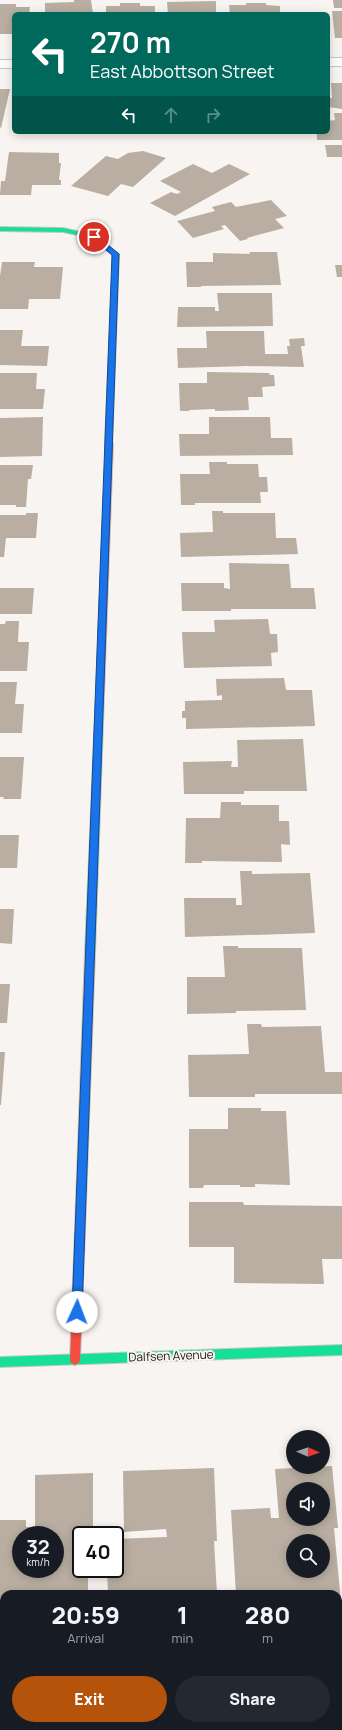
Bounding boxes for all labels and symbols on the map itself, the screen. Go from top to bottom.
pin [77,220,111,254]
position arrow [56,1291,98,1333]
street label: Dalfsen Avenue [128,1346,214,1365]
north arrow [286,1430,330,1474]
speed limit sign: 40 [72,1526,124,1578]

